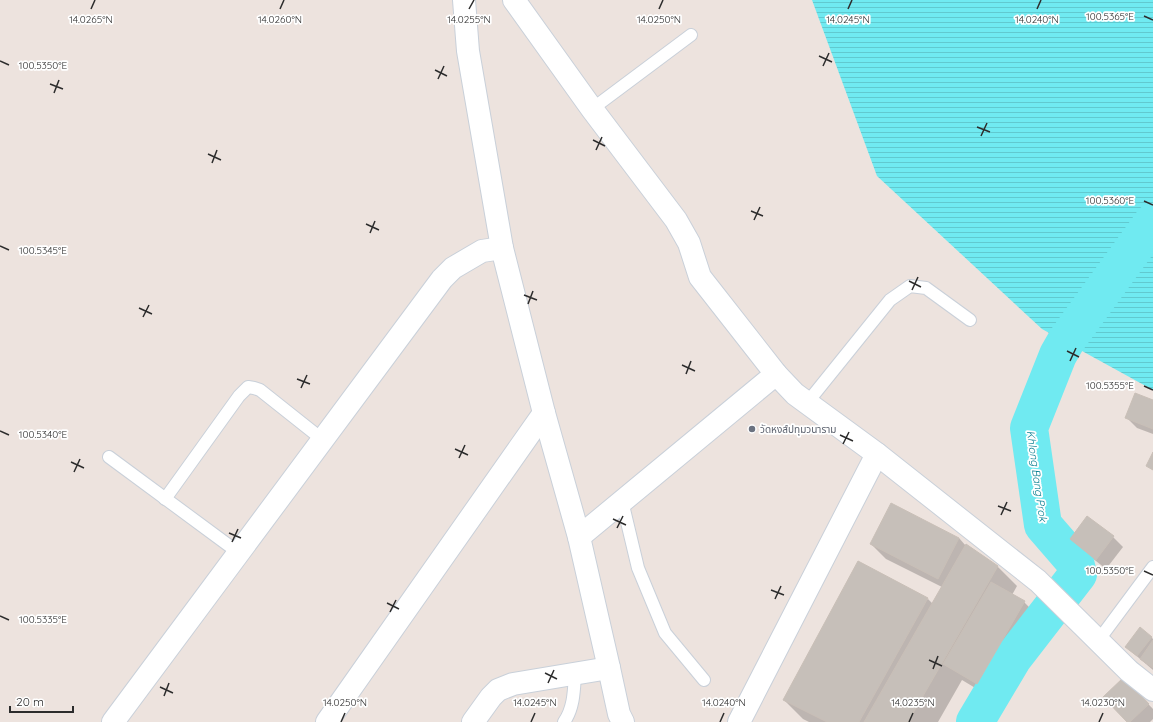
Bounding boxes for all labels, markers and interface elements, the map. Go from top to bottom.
text: 100.5365°E [1086,10,1134,23]
text: 14.0265°N [69,13,113,26]
text: 14.0260°N [258,13,302,26]
text: 14.0255°N [447,13,491,26]
text: 14.0250°N [637,13,681,26]
text: 14.0245°N [826,13,870,26]
text: 14.0240°N [1015,13,1059,26]
text: 100.5350°E [19,59,68,72]
text: 100.5360°E [1086,194,1135,207]
text: 100.5345°E [19,244,67,257]
text: 100.5355°E [1086,379,1134,392]
place label: วัดหงส์ปทุมวนาราม [760,423,837,436]
marker: วัดหงส์ปทุมวนาราม [747,424,757,434]
text: 100.5340°E [19,428,67,441]
water label: Khlong Bang Prok [1024,429,1050,524]
text: 100.5350°E [1086,564,1135,577]
text: 100.5335°E [19,613,67,626]
scale bar [10,688,73,714]
text: 20 m [16,694,44,709]
text: 14.0250°N [323,696,367,709]
text: 14.0245°N [513,696,557,709]
text: 14.0240°N [702,696,746,709]
text: 14.0235°N [891,696,935,709]
text: 14.0230°N [1081,696,1125,709]

